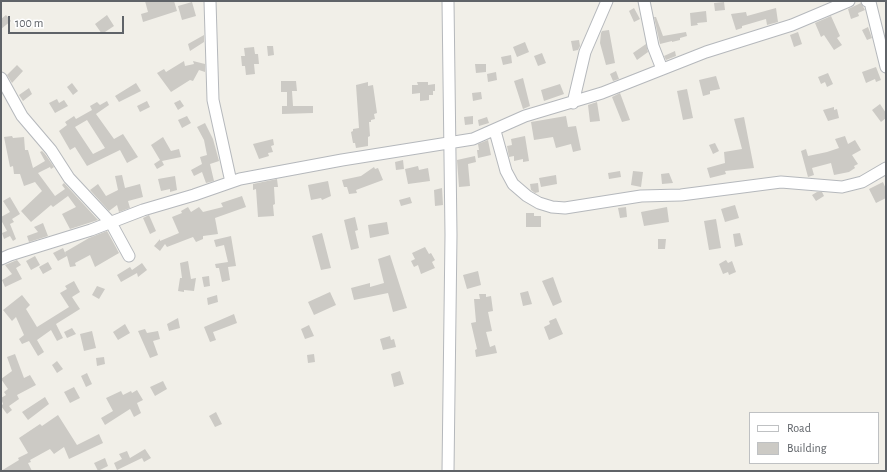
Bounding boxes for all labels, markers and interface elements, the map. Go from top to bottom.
scale bar [10,8,126,34]
text: 100 m [15,17,43,29]
legend [749,412,879,464]
text: Road [787,422,811,434]
text: Building [787,442,827,454]

